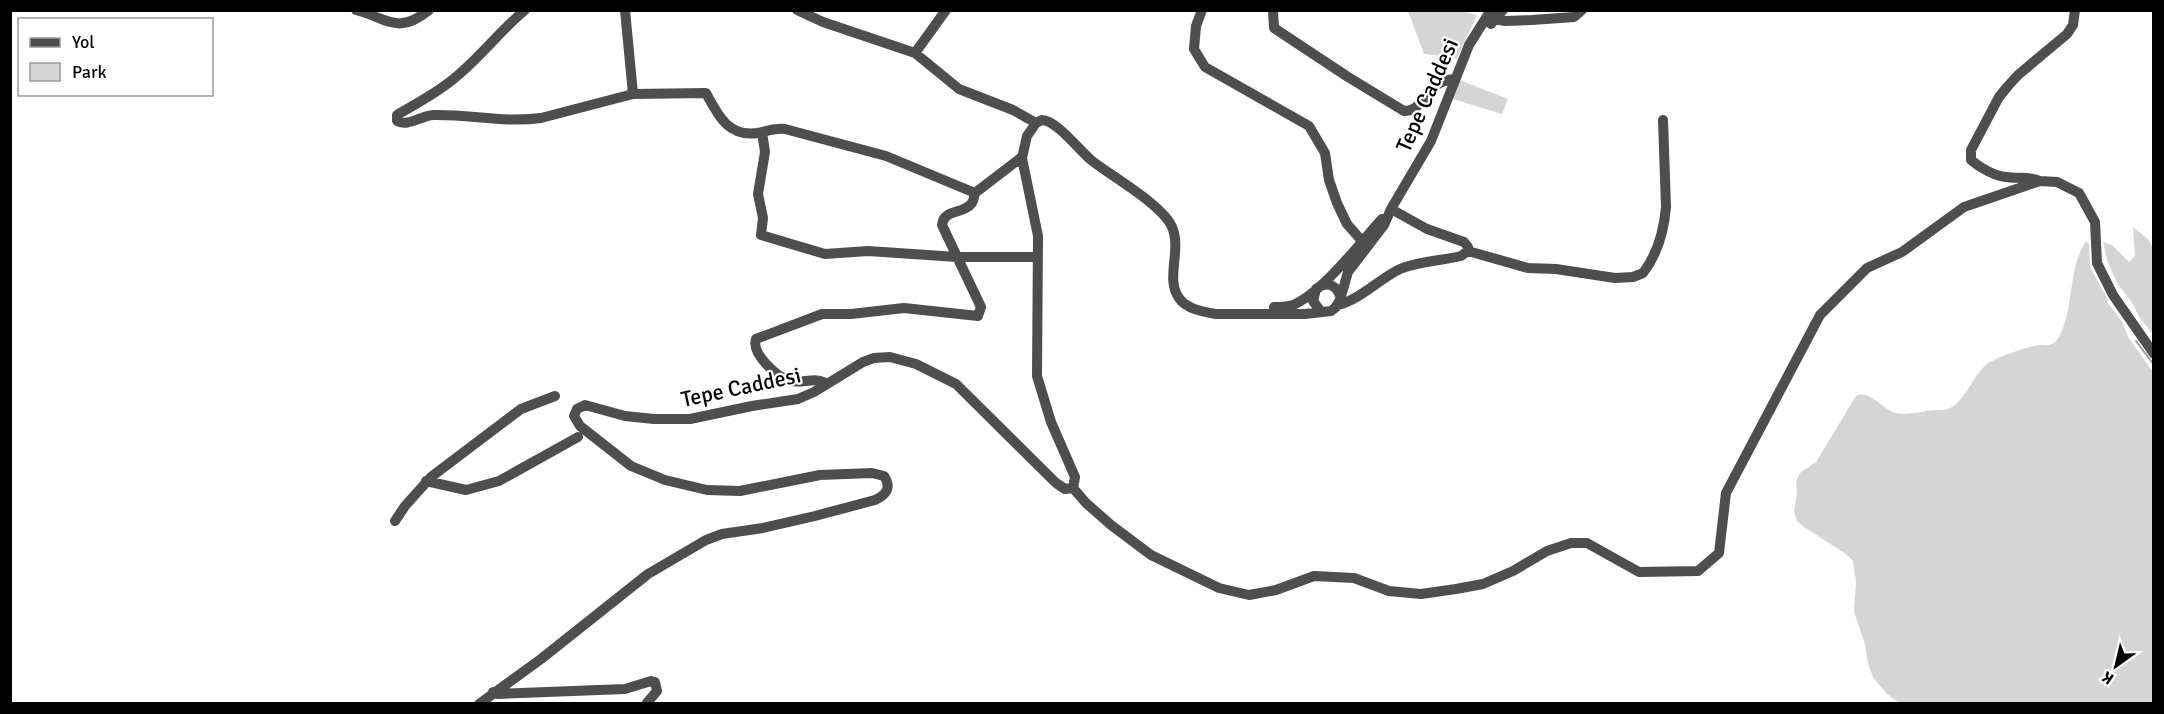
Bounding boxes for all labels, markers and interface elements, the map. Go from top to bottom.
legend [18,18,213,96]
text: Yol [72,31,95,53]
street label: Tepe Caddesi [1390,34,1464,156]
text: Park [72,61,107,83]
street label: Tepe Caddesi [679,361,803,413]
north arrow [2086,636,2146,696]
text: K [2098,667,2118,689]

